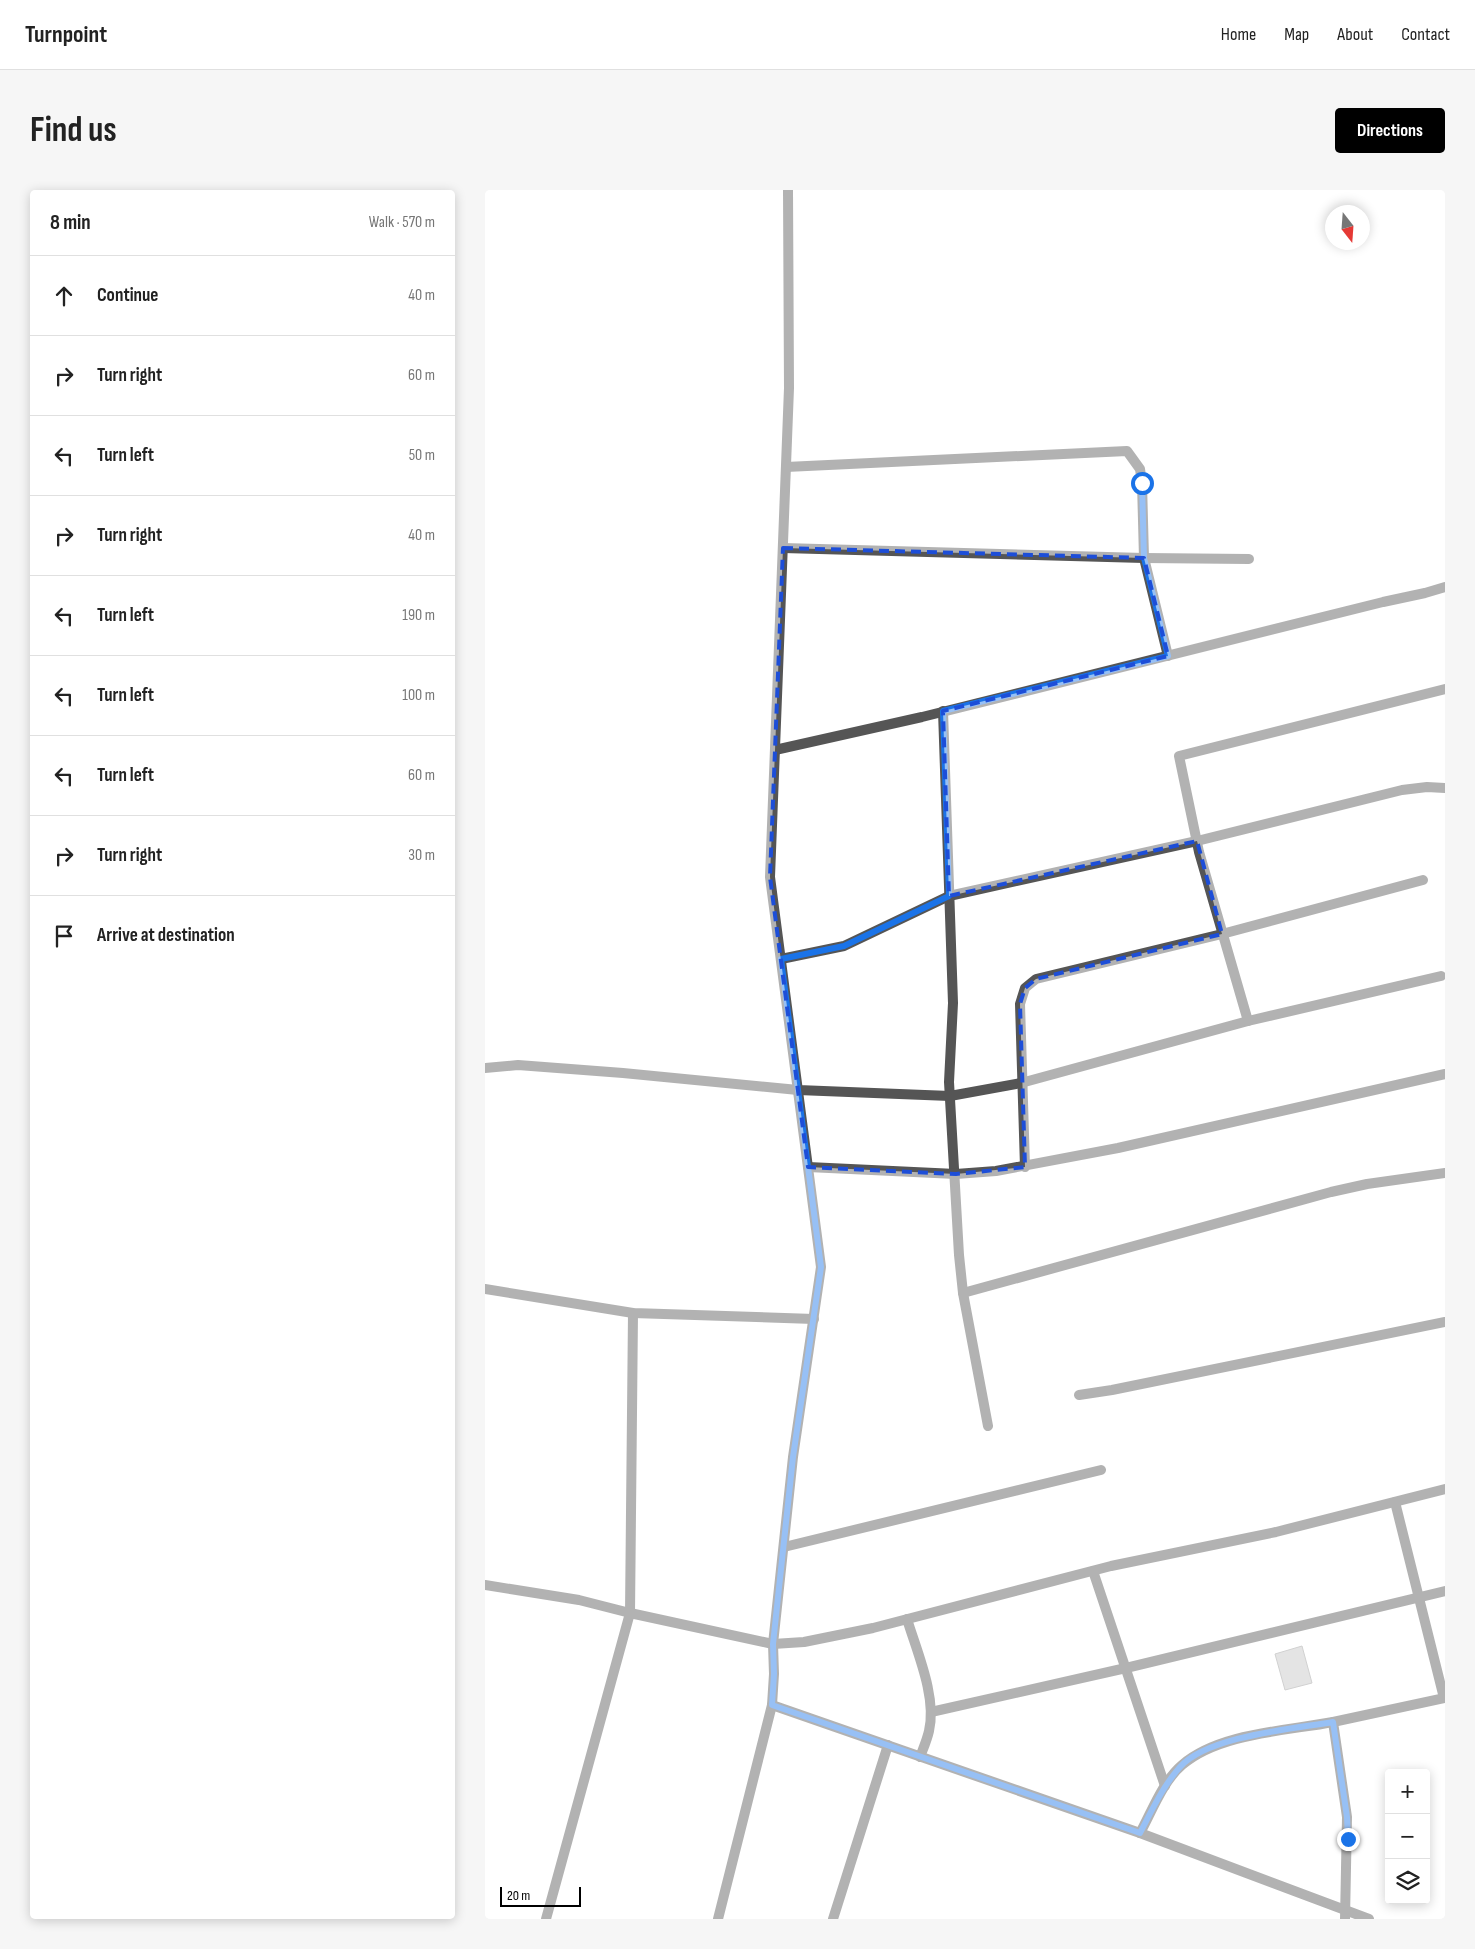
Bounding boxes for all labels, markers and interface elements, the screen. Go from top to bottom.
text: Turnpoint [25,20,107,49]
text: Home [1221,24,1256,45]
text: Map [1284,24,1309,45]
text: About [1337,24,1373,45]
text: Contact [1401,24,1450,45]
button: Directions [1335,108,1445,153]
text: Find us [30,109,117,152]
north arrow [1325,205,1370,250]
text: 8 min [50,210,91,235]
text: Walk · 570 m [369,213,435,232]
icon: ahead [50,282,78,310]
text: Continue [97,284,158,307]
text: 40 m [408,286,435,305]
icon: right [50,362,78,390]
text: Turn right [97,364,162,387]
text: 60 m [408,366,435,385]
icon: left [50,442,78,470]
text: Turn left [97,444,154,467]
text: 50 m [409,446,435,465]
route start [1131,472,1154,495]
icon: right [50,522,78,550]
text: Turn right [97,524,162,547]
text: 40 m [408,526,435,545]
icon: left [50,602,78,630]
text: Turn left [97,604,154,627]
text: 190 m [402,606,435,625]
icon: left [50,682,78,710]
text: Turn left [97,684,154,707]
text: 100 m [402,686,435,705]
icon: left [50,762,78,790]
text: Turn left [97,764,154,787]
text: 60 m [408,766,435,785]
icon: right [50,842,78,870]
text: Turn right [97,844,162,867]
text: 30 m [408,846,435,865]
icon: arrive [50,922,78,950]
text: Arrive at destination [97,924,235,947]
map controls [1385,1769,1430,1904]
button: + [1385,1769,1430,1814]
button: − [1385,1814,1430,1859]
route end [1337,1828,1360,1851]
button: layers [1385,1859,1430,1904]
scale bar [500,1884,581,1907]
text: 20 m [507,1887,530,1904]

